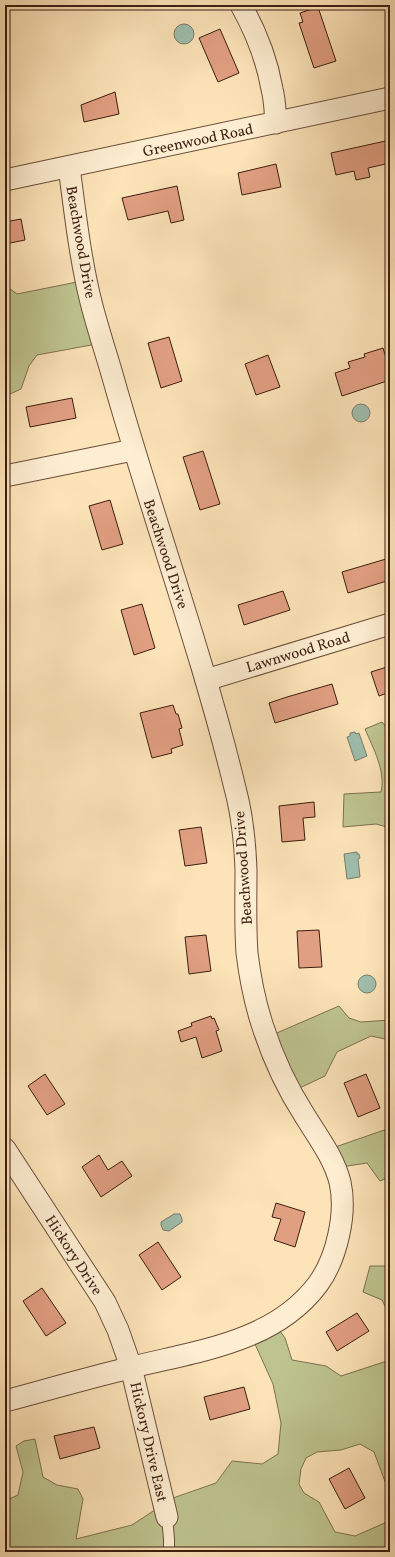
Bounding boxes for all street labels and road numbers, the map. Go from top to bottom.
street label: Greenwood Road [141,119,256,163]
street label: Beachwood Drive [59,184,100,300]
street label: Beachwood Drive [137,497,192,612]
street label: Lawnwood Road [244,628,353,679]
street label: Beachwood Drive [230,810,259,926]
street label: Hickory Drive [39,1212,107,1300]
street label: Hickory Drive East [123,1380,172,1505]

